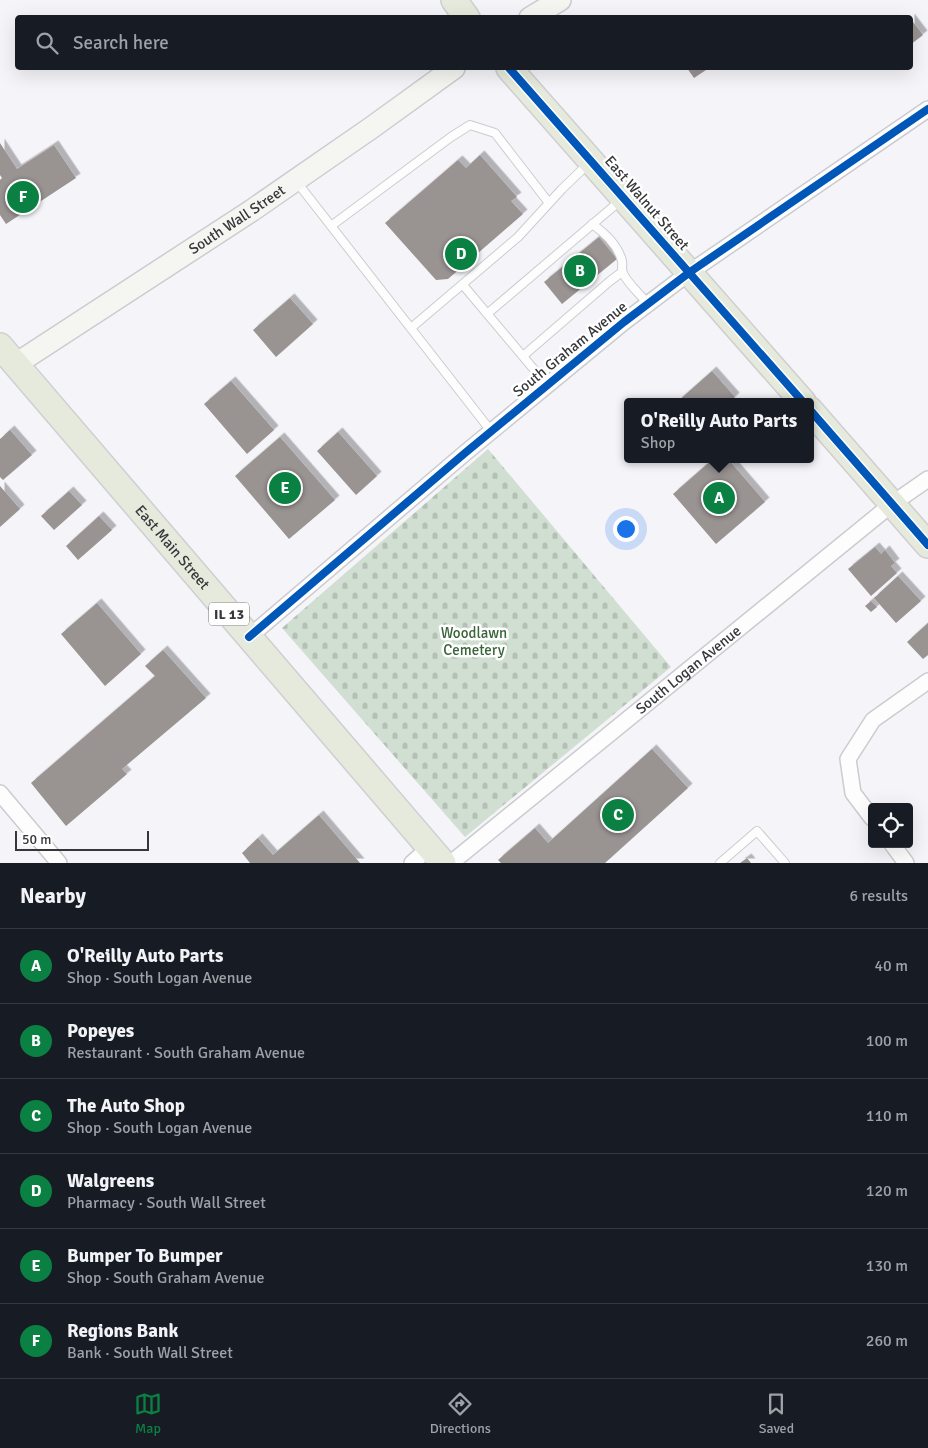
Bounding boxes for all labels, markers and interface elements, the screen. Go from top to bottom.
search box [15,15,913,70]
icon: search [33,29,61,57]
text: Search here [73,31,169,55]
street label: East Walnut Street [601,152,693,254]
pin: F [7,178,39,216]
street label: South Wall Street [185,181,289,258]
pin: D [445,235,477,273]
pin: B [564,252,596,290]
street label: South Graham Avenue [509,297,631,401]
popup [624,398,814,463]
text: O'Reilly Auto Parts [641,409,797,433]
text: Shop [641,433,675,453]
pin: E [269,469,301,507]
pin: A [703,479,735,517]
street label: East Main Street [131,501,214,593]
your location [613,516,639,542]
road number: IL 13 [209,602,249,626]
street label: South Logan Avenue [632,622,745,718]
park label: Woodlawn Cemetery [441,624,507,659]
pin: C [602,796,634,834]
map controls [868,803,913,848]
button: locate [868,803,913,848]
scale bar [15,828,149,851]
text: 50 m [22,831,51,848]
text: Nearby [20,883,86,909]
text: 6 results [849,886,908,906]
text: O'Reilly Auto Parts [67,944,223,968]
text: A [31,956,41,976]
text: 40 m [874,956,908,976]
text: Shop · South Logan Avenue [67,968,252,988]
text: Popeyes [67,1019,134,1043]
text: B [31,1031,41,1051]
text: 100 m [866,1031,908,1051]
text: Restaurant · South Graham Avenue [67,1043,305,1063]
text: The Auto Shop [67,1094,185,1118]
text: C [31,1106,41,1126]
text: 110 m [866,1106,908,1126]
text: Shop · South Logan Avenue [67,1118,252,1138]
text: Walgreens [67,1169,154,1193]
text: D [31,1181,41,1201]
text: 120 m [866,1181,908,1201]
text: Pharmacy · South Wall Street [67,1193,266,1213]
text: Bumper To Bumper [67,1244,223,1268]
text: E [31,1256,41,1276]
text: 130 m [866,1256,908,1276]
text: Shop · South Graham Avenue [67,1268,264,1288]
text: Regions Bank [67,1319,178,1343]
text: F [32,1331,40,1351]
text: 260 m [866,1331,908,1351]
text: Bank · South Wall Street [67,1343,233,1363]
tab: Map [134,1390,162,1437]
tab: Directions [430,1390,491,1437]
tab: Saved [759,1390,794,1437]

